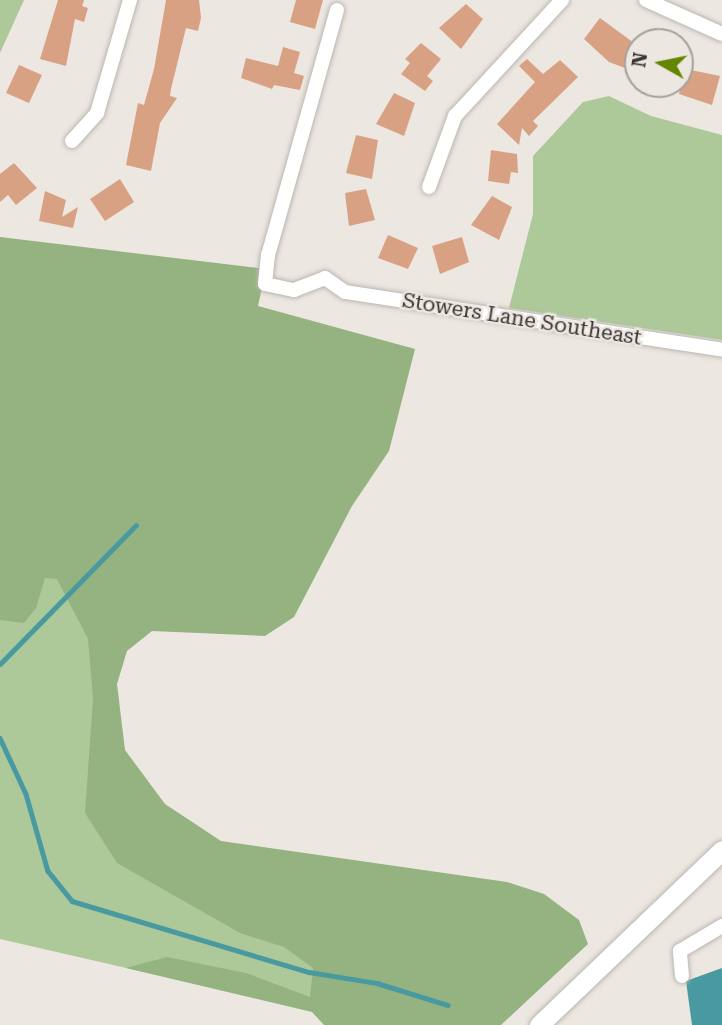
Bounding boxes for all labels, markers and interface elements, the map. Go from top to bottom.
north arrow [624,28,694,98]
text: N [627,51,652,69]
street label: Stowers Lane Southeast [401,288,643,350]

